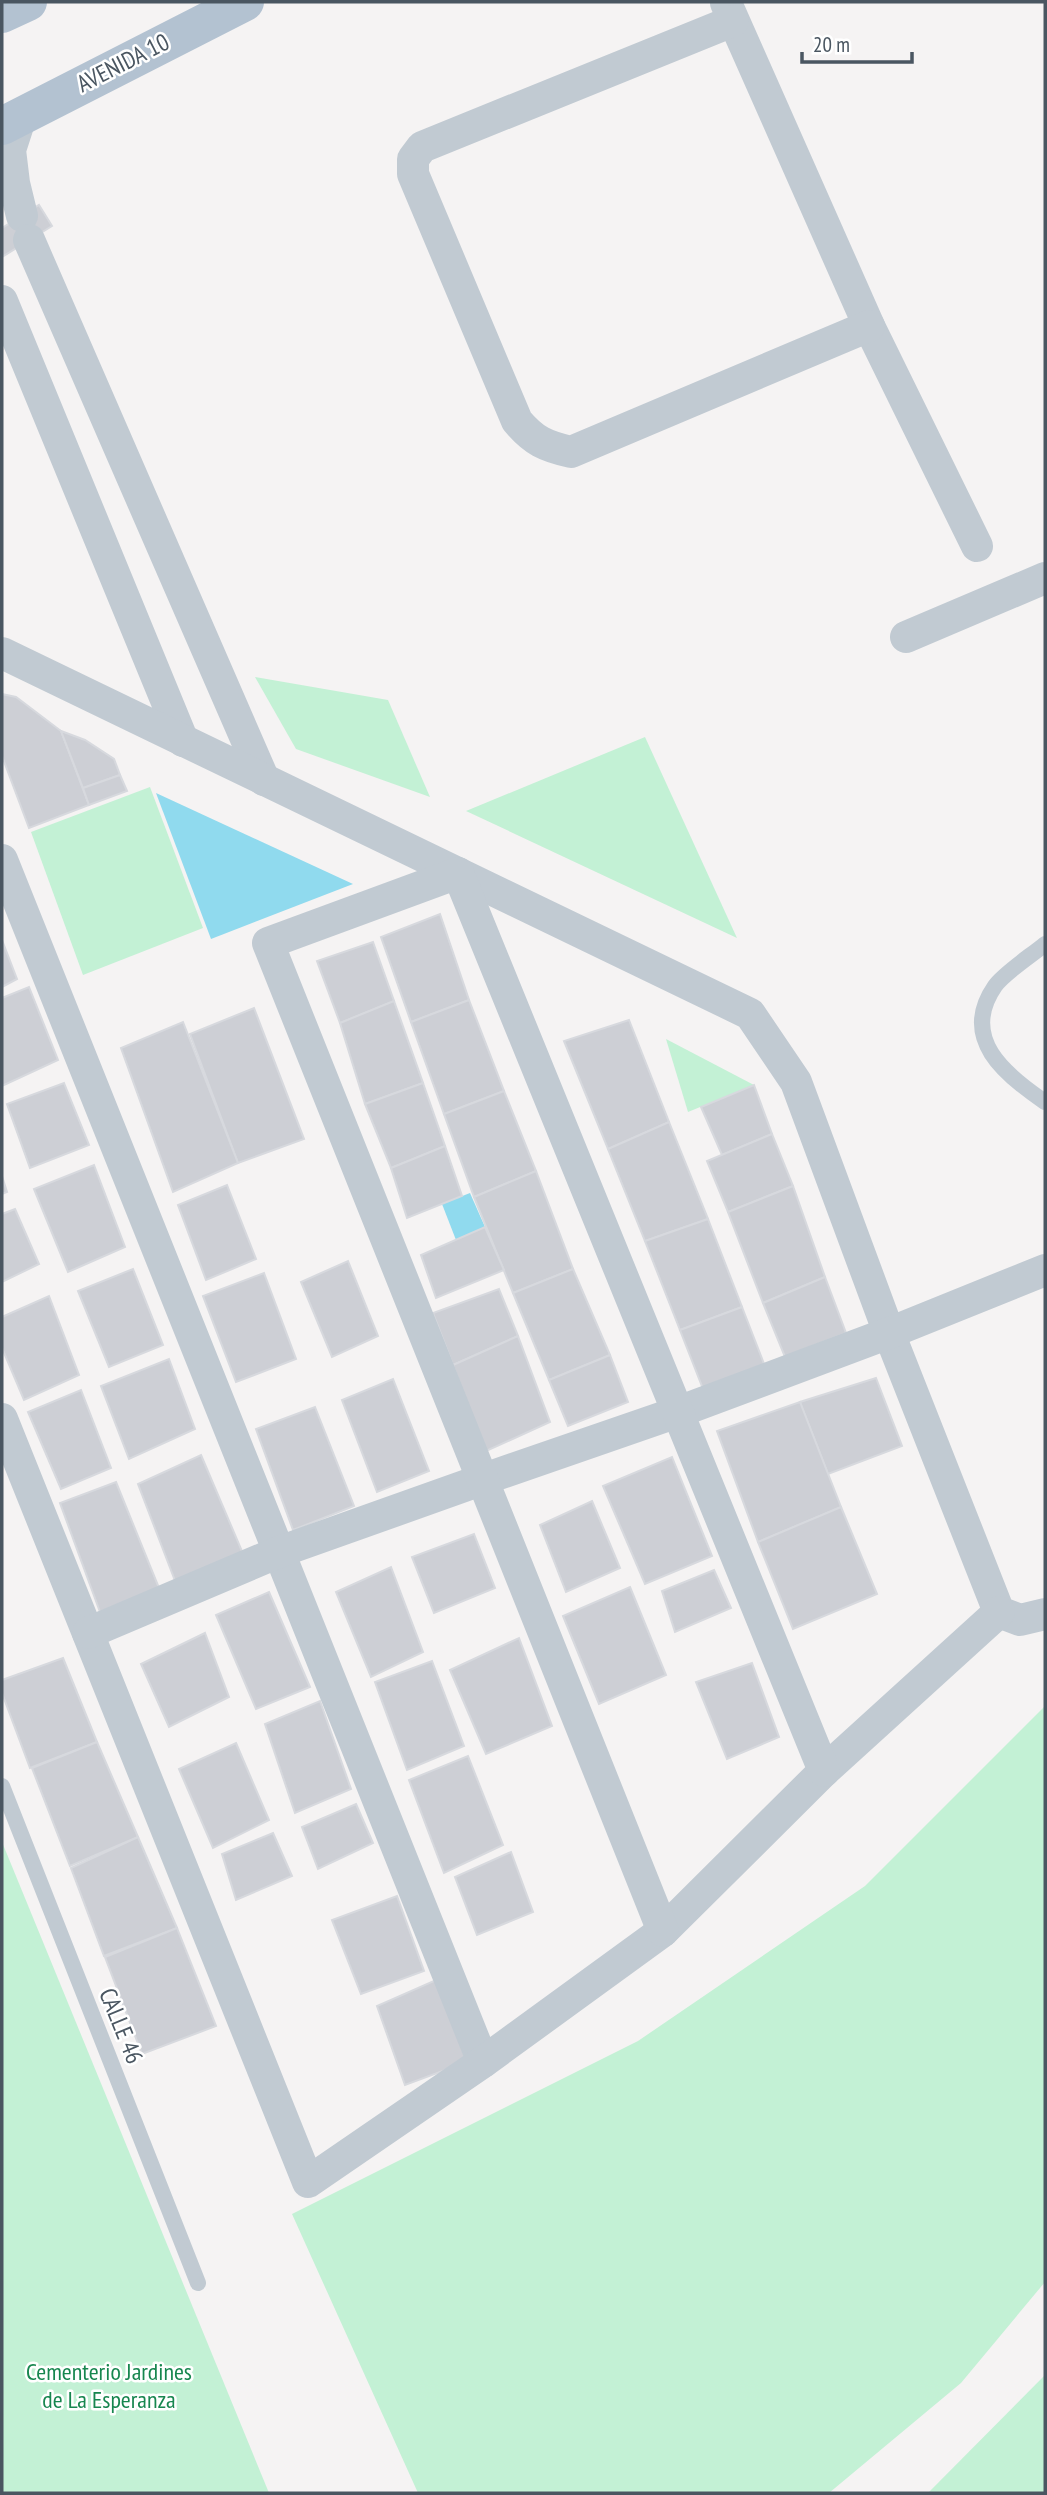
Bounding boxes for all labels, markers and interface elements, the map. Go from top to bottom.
scale bar [802,21,912,65]
street label: AVENIDA 10 [71,26,174,99]
text: 20 m [813,31,850,58]
street label: CALLE 46 [92,1984,151,2068]
park label: Cementerio Jardines de La Esperanza [26,2356,192,2415]

